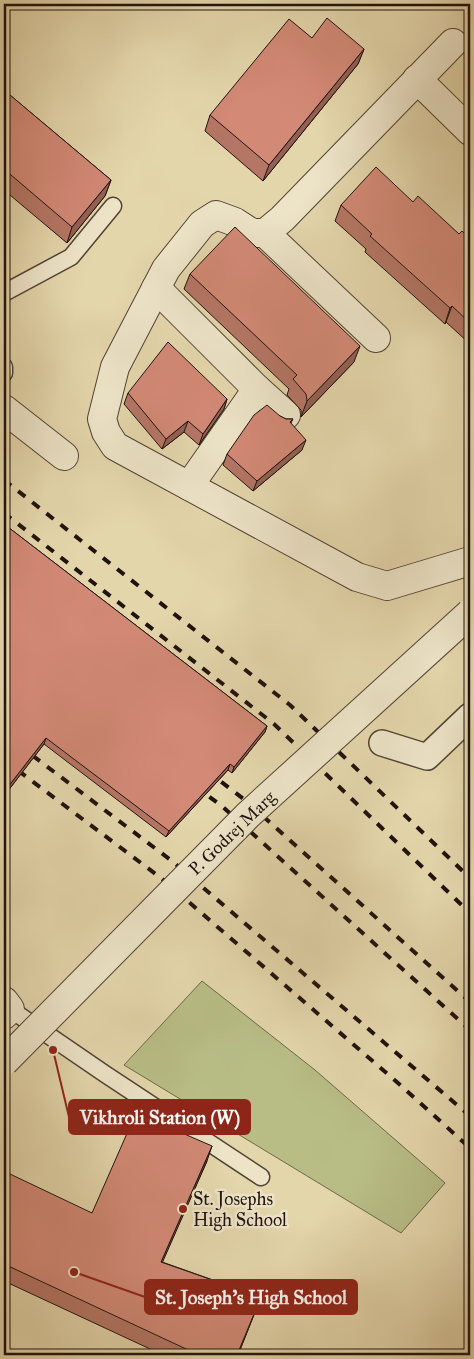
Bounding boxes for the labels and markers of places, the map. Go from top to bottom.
callout: Vikhroli Station (W) [69,1100,250,1134]
place label: St. Josephs High School [193,1188,287,1232]
marker: St. Josephs High School [177,1203,189,1215]
callout: St. Joseph's High School [145,1280,357,1314]

